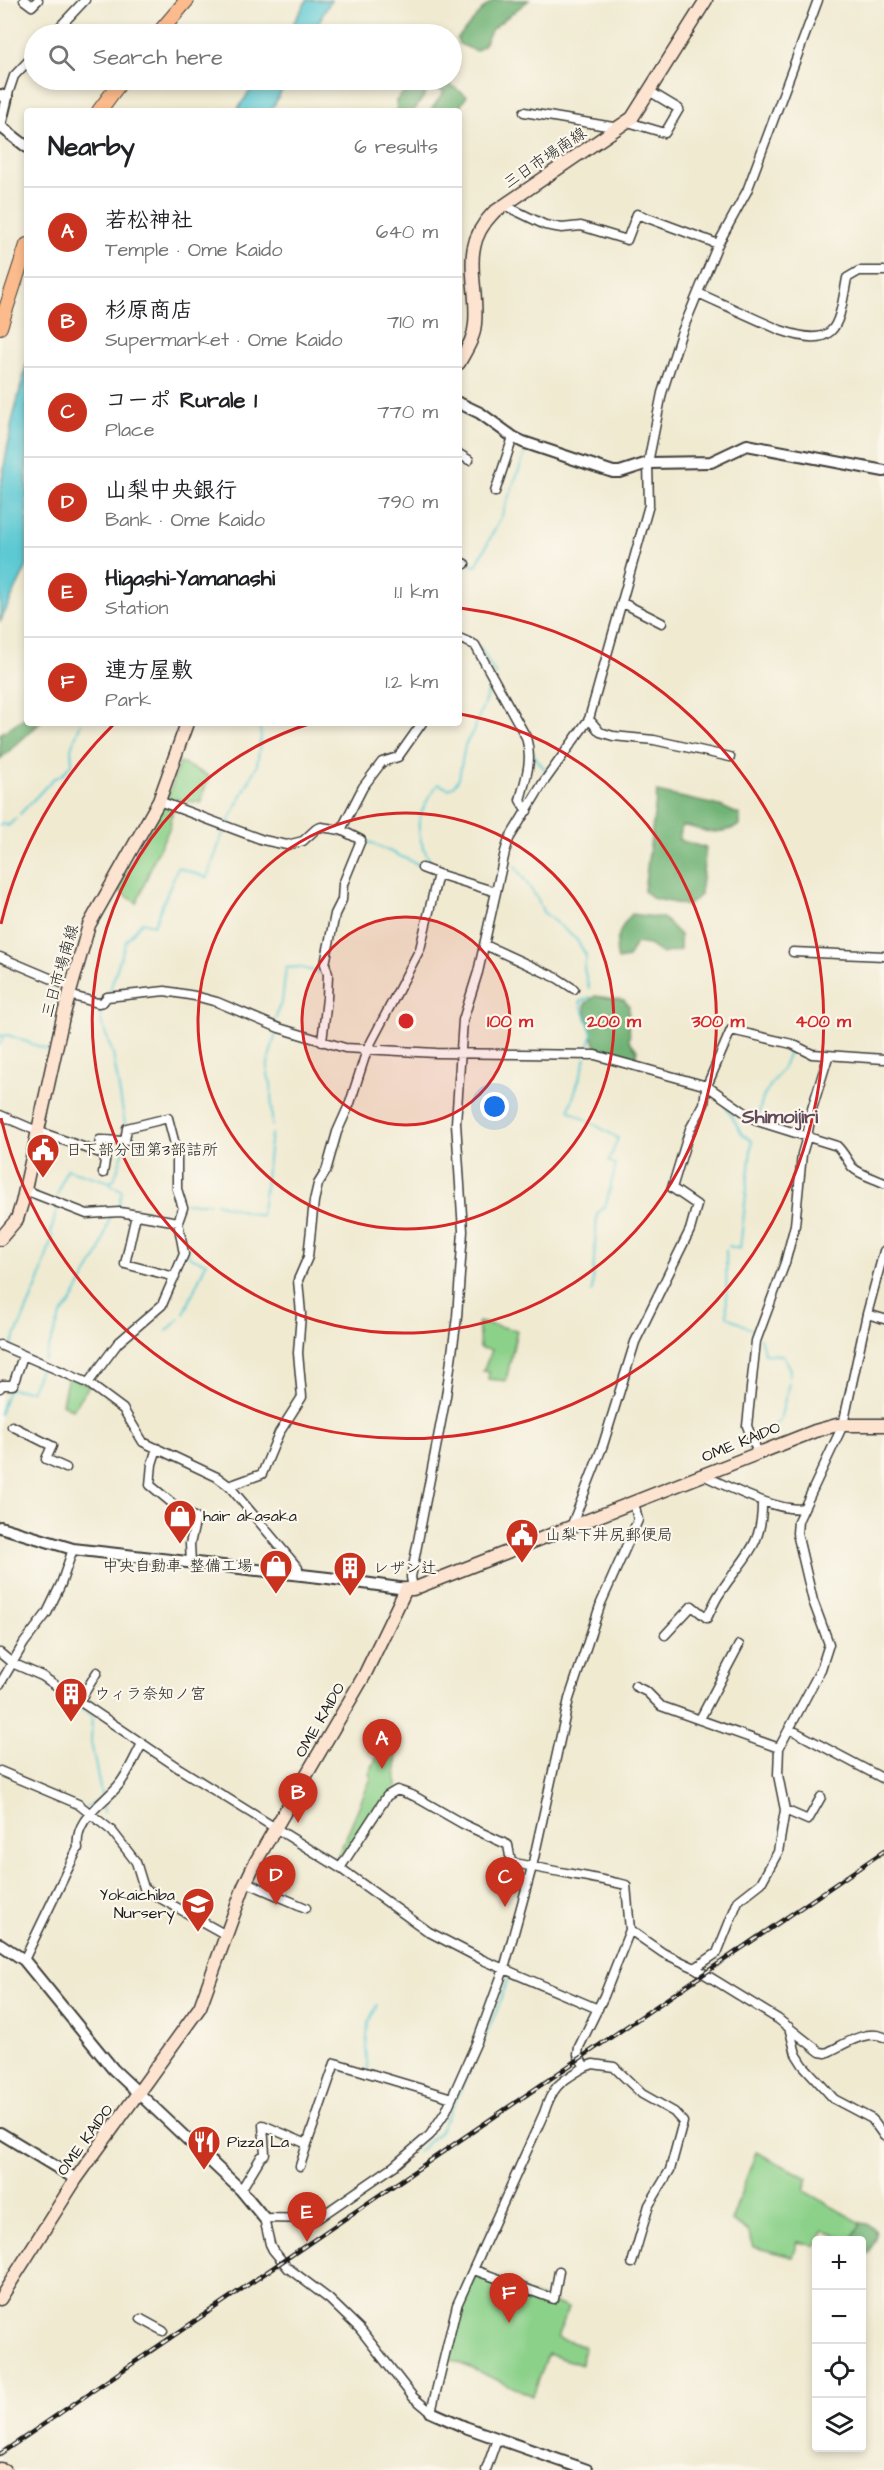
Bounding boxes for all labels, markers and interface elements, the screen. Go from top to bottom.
search box [24,24,462,90]
icon: search [45,41,78,74]
text: Search here [93,42,223,73]
street label: 三日市場南線 [499,122,591,194]
text: Nearby [48,129,135,165]
text: 6 results [354,133,438,161]
text: 若松神社 [105,205,193,236]
text: A [61,218,74,246]
text: 640 m [376,218,438,246]
text: Temple · Ome Kaido [105,236,282,264]
text: 杉原商店 [105,295,193,326]
text: B [60,308,75,336]
text: 710 m [387,308,438,336]
text: Supermarket · Ome Kaido [105,326,342,354]
text: コーポ Rurale 1 [105,385,257,416]
text: C [60,398,75,426]
text: 770 m [377,398,438,426]
text: Place [105,416,155,444]
text: 山梨中央銀行 [105,475,237,506]
text: D [61,488,74,516]
text: 790 m [378,488,438,516]
text: Bank · Ome Kaido [105,506,265,534]
text: Higashi-Yamanashi [105,563,275,594]
text: E [62,578,73,606]
text: 1.1 km [394,578,438,606]
text: Station [105,594,168,622]
text: 連方屋敷 [105,655,193,686]
text: F [61,668,74,696]
text: 1.2 km [385,668,438,696]
text: Park [105,686,151,714]
street label: 三日市場南線 [36,922,84,1020]
text: 100 m [487,1009,534,1034]
text: 200 m [586,1009,642,1034]
text: 300 m [690,1009,746,1034]
text: 400 m [795,1009,852,1034]
centre of rings [396,1011,416,1031]
your location [480,1092,509,1121]
district label: Shimoijiri [741,1103,819,1131]
public building icon: 日下部分団第3部詰所 [25,1132,61,1179]
place label: 日下部分団第3部詰所 [66,1139,218,1161]
street label: OME KAIDO [698,1416,784,1468]
shop icon: hair akasaka [162,1498,198,1545]
place label: hair akasaka [203,1505,297,1527]
public building icon: 山梨下井尻郵便局 [504,1517,540,1564]
place label: 山梨下井尻郵便局 [545,1524,673,1546]
shop icon: 中央自動車 整備工場 [258,1548,294,1595]
building icon: レザン辻 [332,1550,368,1597]
place label: 中央自動車 整備工場 [103,1555,253,1577]
place label: レザン辻 [373,1557,437,1579]
building icon: ウィラ奈知ノ宮 [53,1676,89,1723]
street label: OME KAIDO [290,1678,350,1762]
place label: ウィラ奈知ノ宮 [94,1683,206,1705]
pin: A [362,1720,401,1769]
pin: B [278,1774,318,1823]
pin: D [256,1856,296,1905]
pin: C [486,1858,524,1907]
place label: Yokaichiba Nursery [99,1884,175,1925]
school or university icon: Yokaichiba Nursery [180,1886,216,1933]
street label: OME KAIDO [52,2100,119,2180]
restaurant icon: Pizza La [186,2124,222,2171]
place label: Pizza La [227,2131,289,2153]
pin: E [288,2192,326,2242]
map controls [812,2236,866,2452]
button: + [812,2236,866,2290]
pin: F [490,2274,528,2323]
button: − [812,2290,866,2344]
button: locate [812,2344,866,2398]
button: layers [812,2398,866,2452]

